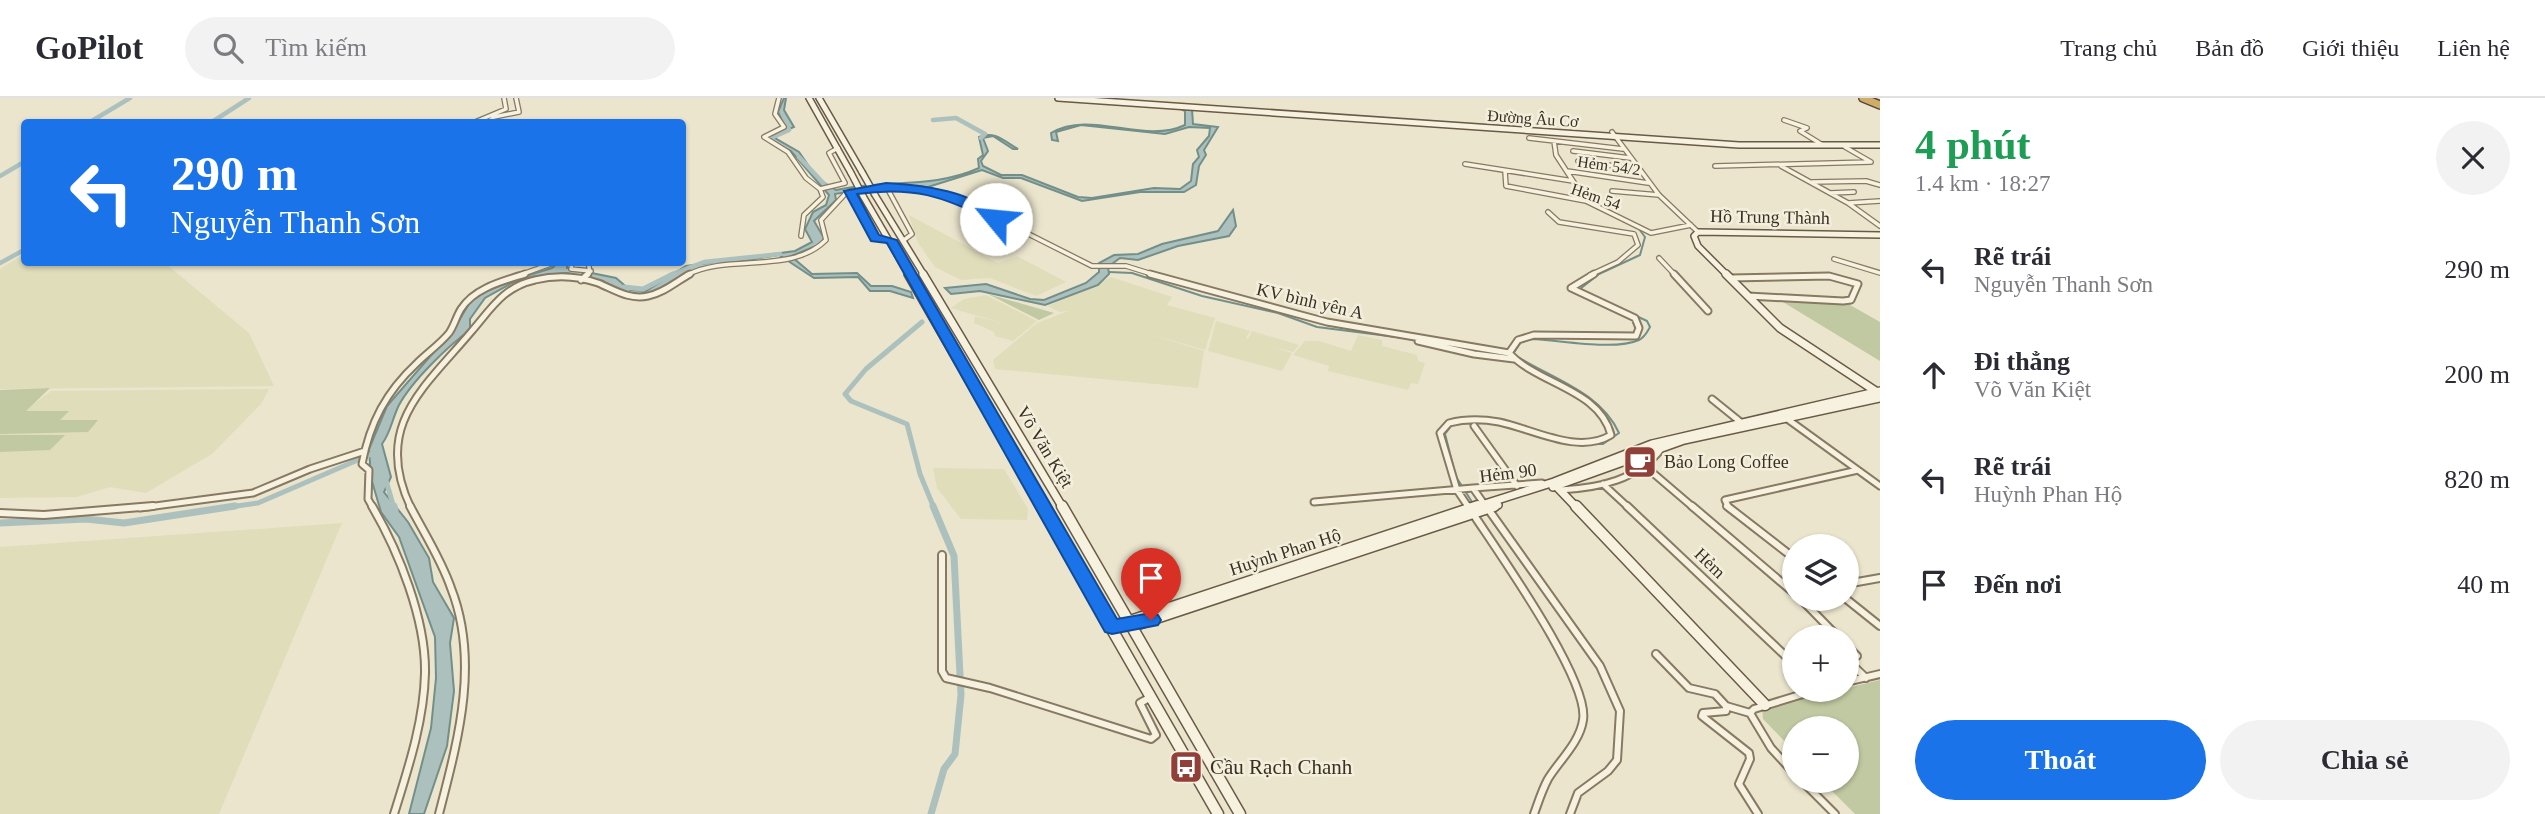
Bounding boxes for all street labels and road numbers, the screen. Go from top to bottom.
street label: Đường Âu Cơ [1487,106,1580,131]
street label: Hẻm 54/2 [1576,153,1642,178]
street label: Hẻm 54 [1569,180,1623,213]
street label: Hồ Trung Thành [1710,206,1830,228]
street label: KV bình yên A [1255,279,1365,323]
street label: Võ Văn Kiệt [1013,403,1077,491]
street label: Hẻm 90 [1478,460,1538,486]
street label: Huỳnh Phan Hộ [1227,525,1343,579]
street label: Hẻm [1690,544,1730,582]

